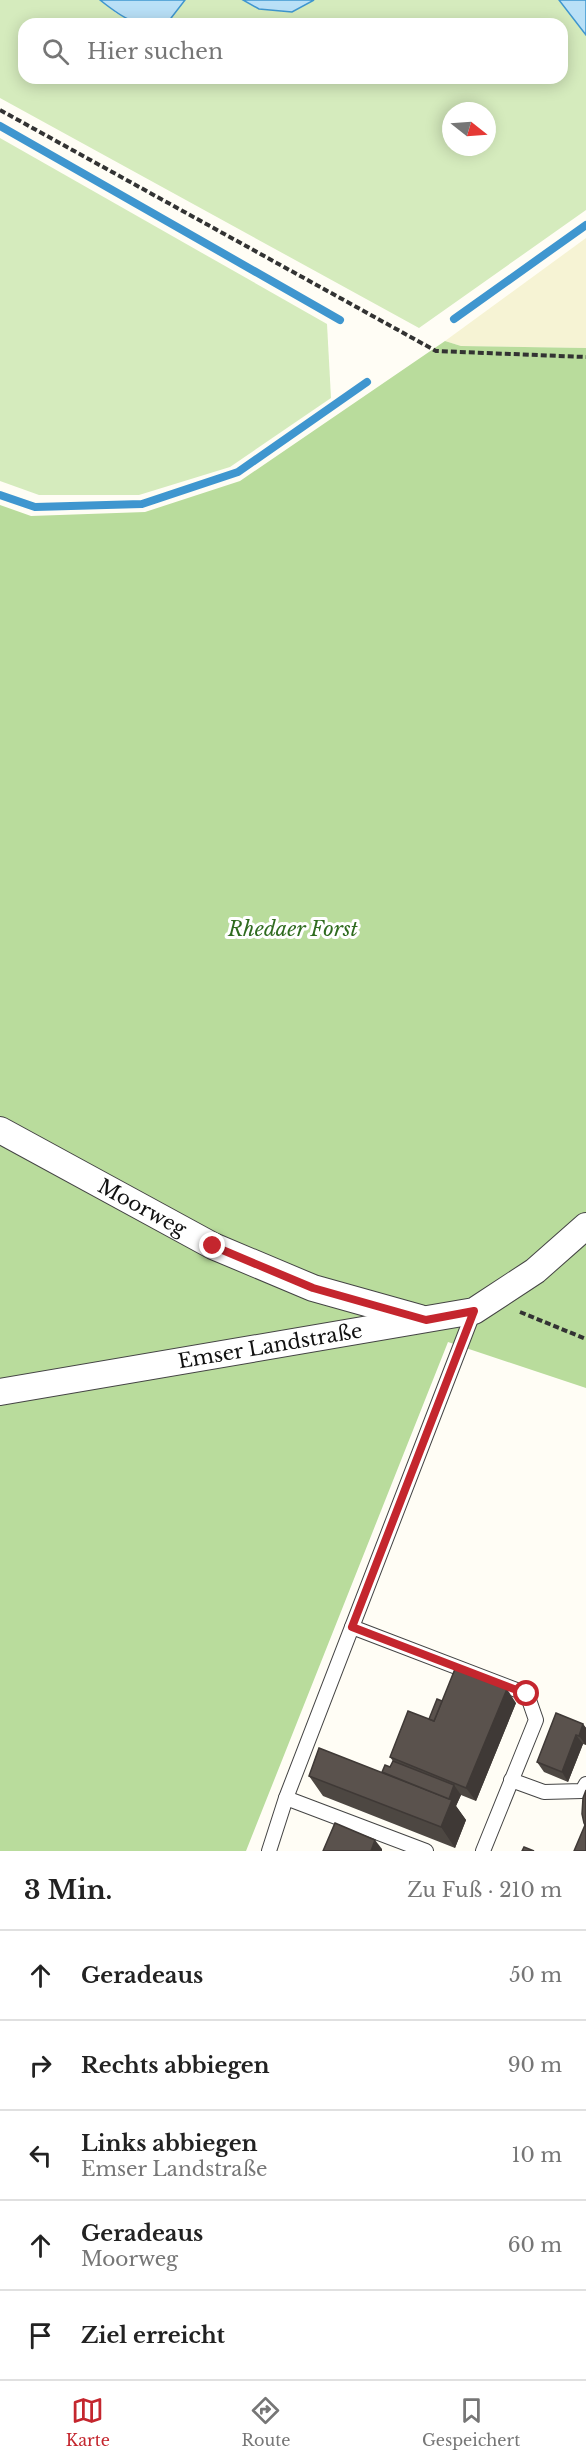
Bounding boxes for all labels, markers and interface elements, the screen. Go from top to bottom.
search box [18,18,568,84]
icon: search [39,35,72,68]
text: Hier suchen [87,38,223,65]
north arrow [442,102,496,156]
park label: Rhedaer Forst [227,917,359,941]
street label: Moorweg [94,1174,192,1242]
route end [199,1232,225,1258]
street label: Emser Landstraße [176,1318,364,1373]
route start [513,1680,539,1706]
text: 3 Min. [24,1874,112,1906]
text: Zu Fuß · 210 m [407,1878,562,1902]
icon: ahead [24,1959,57,1992]
text: Geradeaus [81,1962,203,1989]
text: 50 m [509,1963,562,1987]
icon: right [24,2049,57,2082]
text: Rechts abbiegen [81,2052,270,2079]
text: 90 m [508,2053,562,2077]
text: Links abbiegen [81,2130,258,2157]
icon: left [24,2139,57,2172]
text: 10 m [512,2143,562,2167]
text: Emser Landstraße [81,2157,268,2181]
text: Geradeaus [81,2220,203,2247]
icon: ahead [24,2229,57,2262]
text: 60 m [508,2233,562,2257]
text: Moorweg [81,2247,178,2271]
icon: arrive [24,2319,57,2352]
text: Ziel erreicht [81,2322,225,2349]
tab: Karte [66,2394,110,2450]
tab: Route [242,2394,290,2450]
tab: Gespeichert [422,2394,520,2450]

